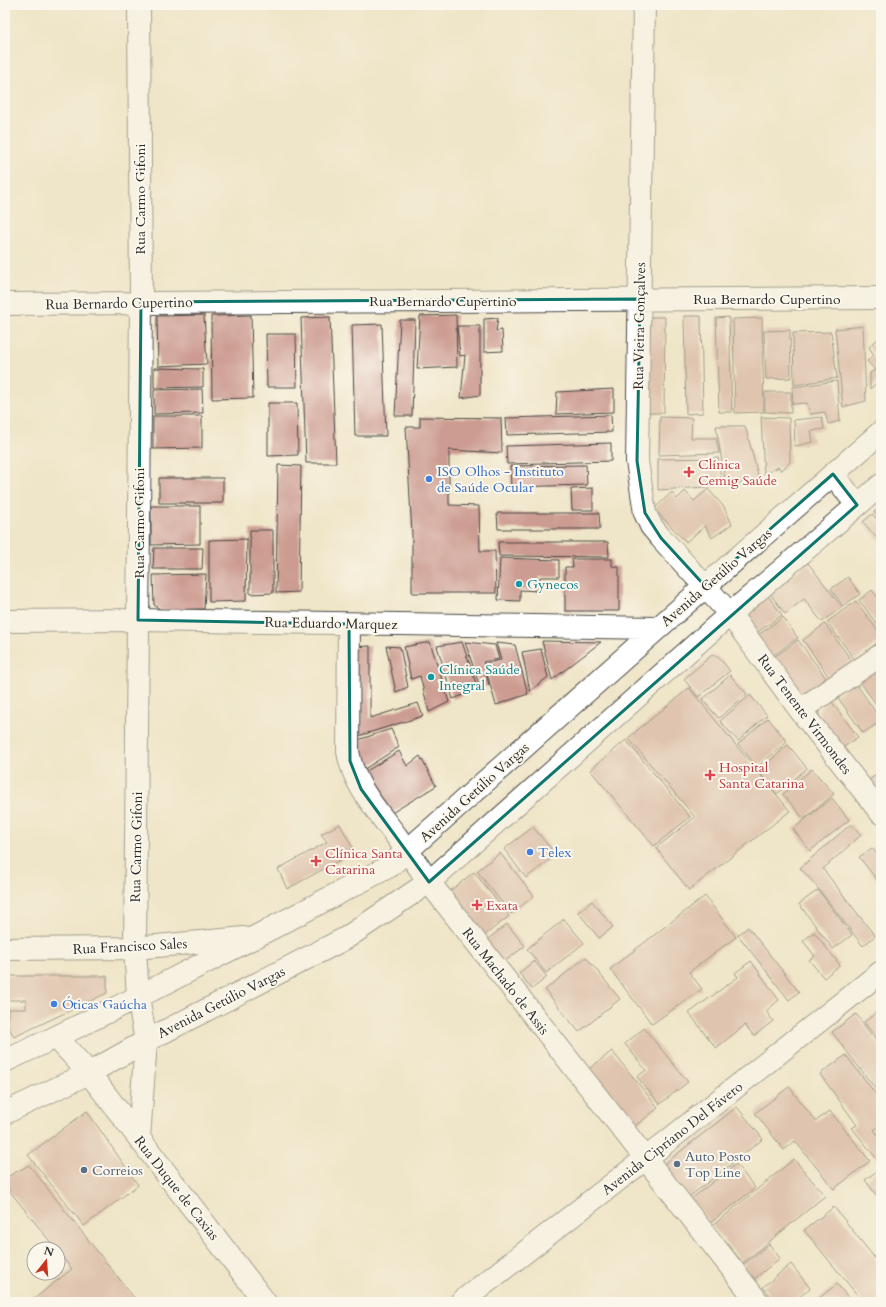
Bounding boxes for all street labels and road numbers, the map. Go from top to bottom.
street label: Rua Carmo Gifoni [131,143,150,254]
street label: Rua Vieira Gonçalves [629,262,650,390]
street label: Rua Bernardo Cupertino [693,290,841,309]
street label: Rua Bernardo Cupertino [369,292,517,311]
street label: Rua Bernardo Cupertino [45,293,193,314]
street label: Rua Carmo Gifoni [130,467,149,578]
street label: Avenida Getúlio Vargas [657,524,776,631]
street label: Rua Eduardo Marquez [264,613,398,634]
street label: Rua Tenente Virmondes [753,650,856,778]
street label: Avenida Getúlio Vargas [416,738,533,847]
street label: Rua Carmo Gifoni [126,791,147,903]
street label: Rua Machado de Assis [458,924,554,1039]
street label: Rua Francisco Sales [72,934,188,959]
street label: Avenida Getúlio Vargas [154,962,289,1043]
street label: Avenida Cipríano Del Fávero [598,1077,747,1200]
street label: Rua Duque de Caxias [130,1132,224,1245]

